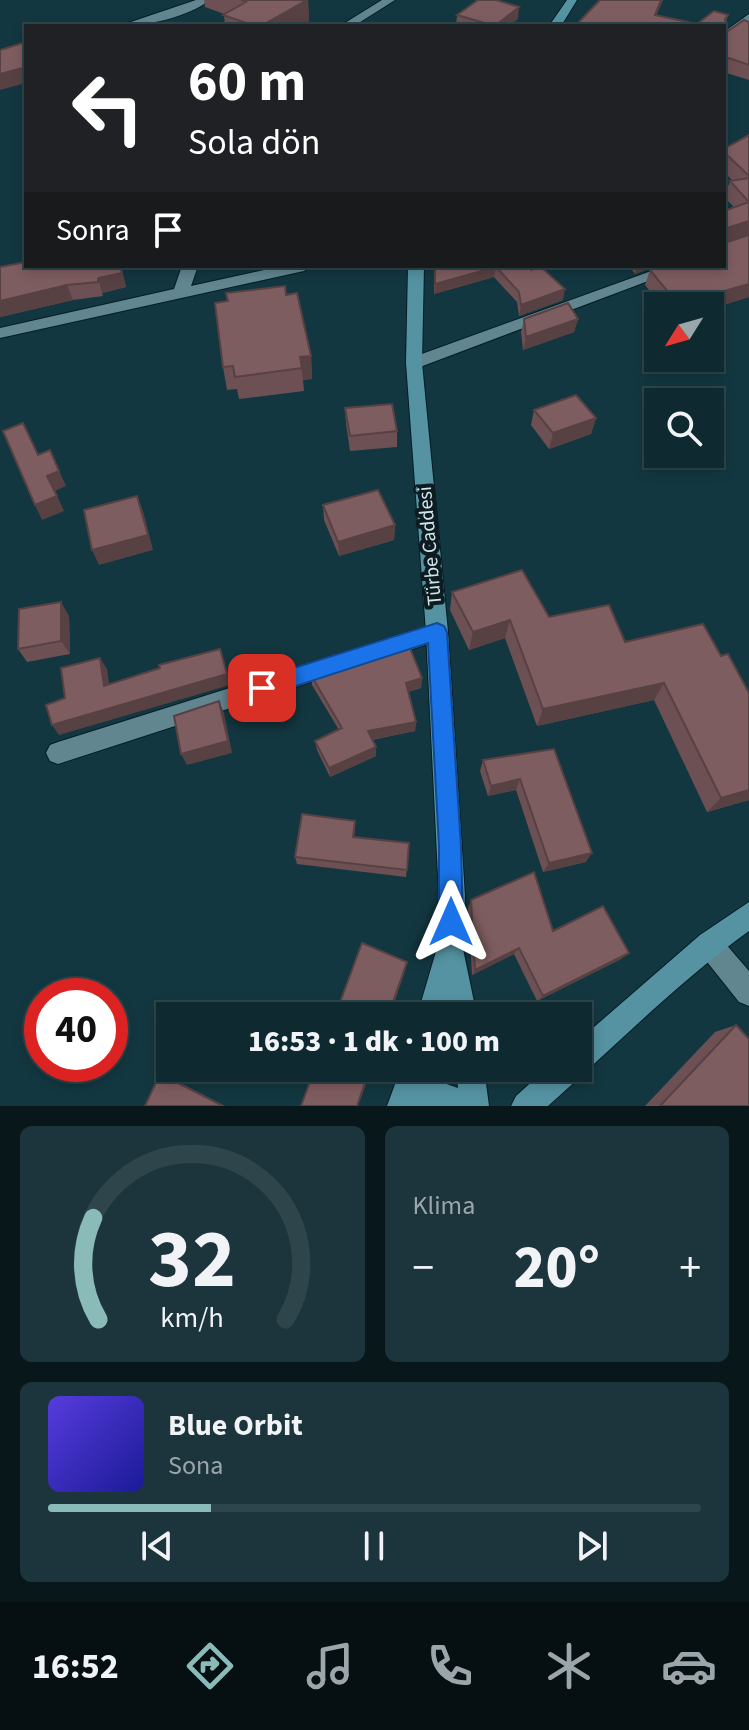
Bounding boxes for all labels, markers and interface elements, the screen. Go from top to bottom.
text: 60 m [188,43,306,122]
icon: left [56,56,160,160]
text: Sola dön [188,117,320,168]
icon: arrive [146,208,190,252]
text: Sonra [56,209,130,252]
north arrow [644,292,724,372]
map controls [644,292,724,468]
button: search [644,388,724,468]
street label: Türbe Caddesi [411,485,449,607]
pin [228,654,296,722]
icon: arrive [240,666,284,710]
position arrow [409,880,493,964]
speed limit sign: 40 [24,978,128,1082]
text: 16:53 · 1 dk · 100 m [248,1020,500,1063]
text: Klima [413,1187,475,1224]
text: 32 [148,1201,236,1319]
text: 20° [514,1226,600,1311]
text: − [413,1237,434,1300]
text: + [679,1237,701,1300]
text: km/h [161,1298,224,1338]
text: Blue Orbit [168,1404,303,1447]
text: Sona [168,1447,223,1484]
icon: previous [135,1524,179,1568]
icon: pause [352,1524,396,1568]
icon: next [570,1524,614,1568]
icon: directions [182,1638,238,1694]
icon: music [302,1638,358,1694]
icon: phone [422,1638,478,1694]
icon: climate [541,1638,597,1694]
icon: car [661,1638,717,1694]
text: 16:52 [32,1641,119,1692]

